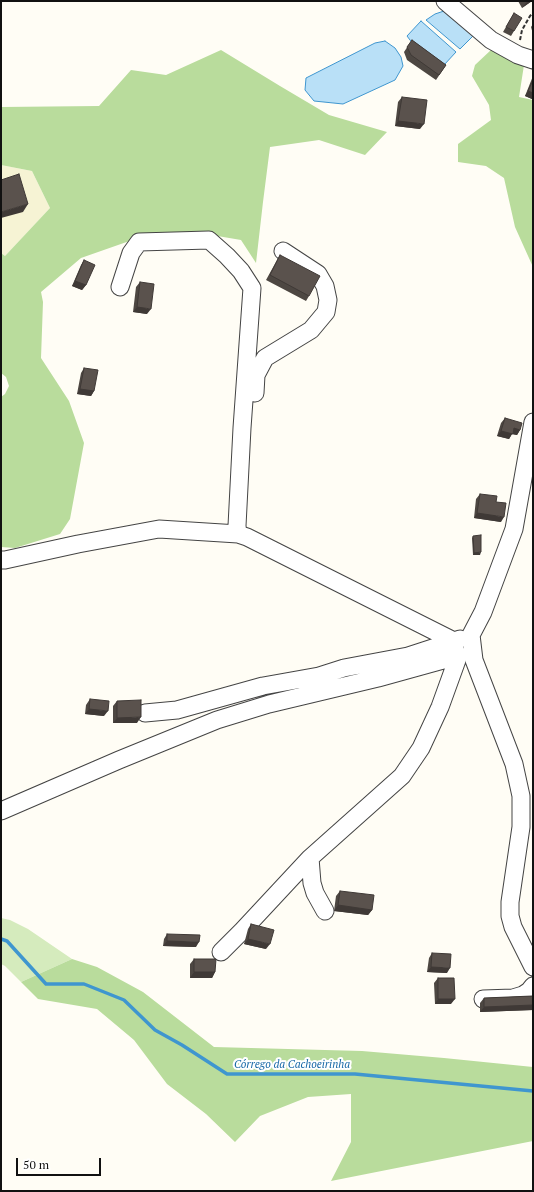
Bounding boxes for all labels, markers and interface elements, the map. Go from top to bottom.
water label: Córrego da Cachoeirinha [234,1058,350,1072]
scale bar [18,1150,103,1176]
text: 50 m [23,1157,49,1172]

